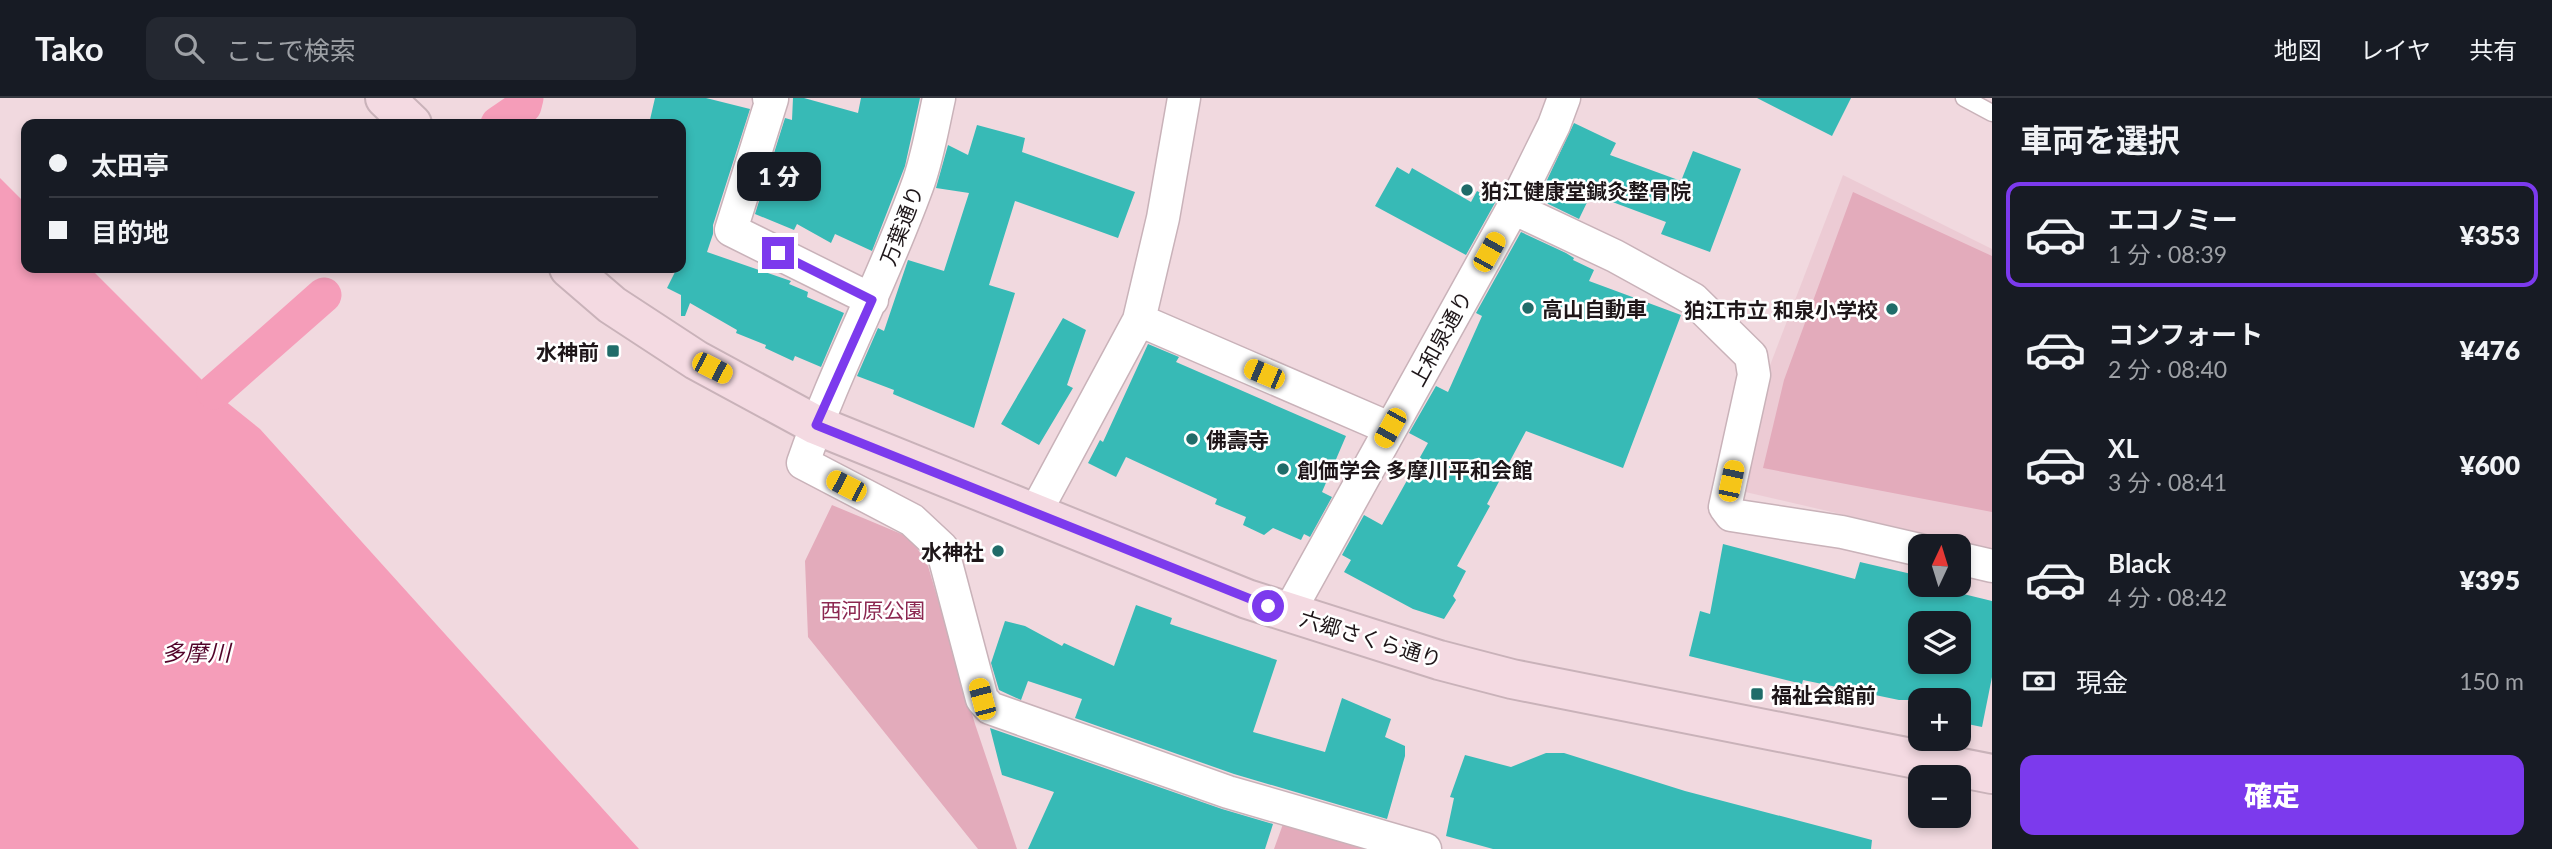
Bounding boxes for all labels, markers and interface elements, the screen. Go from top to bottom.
search box [146,17,636,80]
text: Tako [35,28,104,68]
icon: search [170,29,208,67]
text: ここで検索 [226,34,356,66]
text: 地図 [2274,35,2322,64]
text: レイヤ [2360,35,2431,64]
text: 共有 [2469,35,2517,64]
text: 車両を選択 [2020,120,2180,159]
text: 太田亭 [91,149,169,181]
callout: 1 分 [736,152,820,200]
text: 1 分 [758,162,800,190]
place label: 狛江健康堂鍼灸整骨院 [1481,178,1691,203]
street label: 万葉通り [874,181,928,269]
marker: 狛江健康堂鍼灸整骨院 [1459,182,1475,198]
icon: car [2024,203,2087,266]
text: エコノミー [2108,203,2238,235]
text: 目的地 [91,216,169,248]
text: ¥353 [2460,219,2520,251]
car [1470,229,1509,275]
route end [762,237,794,269]
text: 1 分 · 08:39 [2108,240,2227,268]
street label: 上和泉通り [1404,286,1476,390]
place label: 高山自動車 [1542,296,1647,321]
place label: 狛江市立 和泉小学校 [1684,297,1878,322]
marker: 高山自動車 [1520,300,1536,316]
marker: 狛江市立 和泉小学校 [1884,301,1900,317]
icon: car [2024,318,2087,381]
text: コンフォート [2108,318,2263,350]
text: ¥476 [2460,334,2520,366]
place label: 水神前 [536,339,599,364]
marker: 水神前 [605,343,621,359]
car [689,349,736,387]
text: 2 分 · 08:40 [2108,355,2227,383]
car [1241,356,1288,392]
car [1371,405,1410,451]
place label: 佛壽寺 [1206,427,1269,452]
marker: 佛壽寺 [1184,431,1200,447]
text: XL [2108,432,2139,464]
icon: car [2024,433,2087,496]
text: ¥600 [2460,449,2520,481]
place label: 創価学会 多摩川平和会館 [1297,457,1533,482]
car [1717,458,1746,504]
marker: 創価学会 多摩川平和会館 [1275,461,1291,477]
car [823,467,870,505]
text: 3 分 · 08:41 [2108,468,2227,496]
north arrow [1908,534,1970,597]
map controls [1908,534,1971,828]
place label: 水神社 [921,539,984,564]
marker: 水神社 [990,543,1006,559]
text: Black [2108,547,2171,579]
icon: car [2024,548,2087,611]
text: ¥395 [2460,564,2520,596]
text: 4 分 · 08:42 [2108,583,2227,611]
route start [1252,590,1284,622]
park label: 西河原公園 [821,597,926,622]
street label: 六郷さくら通り [1297,605,1445,671]
button: layers [1908,611,1971,674]
water label: 多摩川 [162,638,234,666]
icon: cash [2020,662,2058,700]
text: 現金 [2076,666,2128,698]
text: 150 m [2459,667,2524,695]
car [967,676,998,722]
place label: 福祉会館前 [1771,682,1876,707]
marker: 福祉会館前 [1749,686,1765,702]
button: + [1908,688,1971,751]
button: 確定 [2020,755,2524,835]
button: − [1908,765,1971,828]

